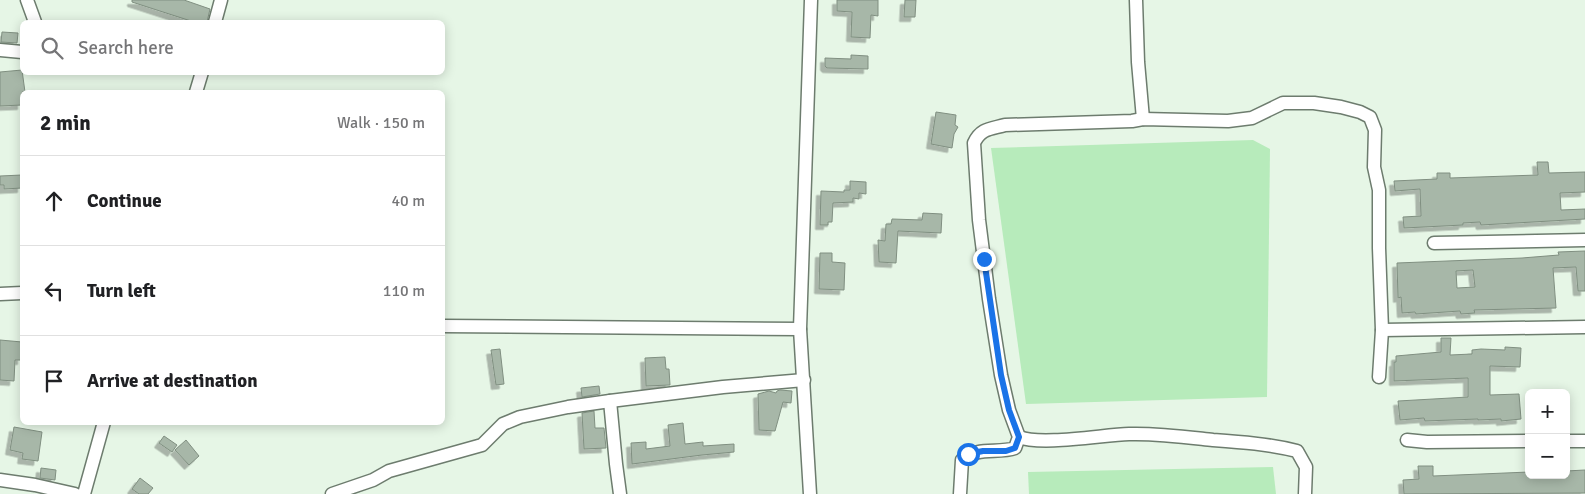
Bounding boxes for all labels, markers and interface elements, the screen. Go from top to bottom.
search box [20,20,445,75]
icon: search [38,34,66,62]
text: Search here [78,36,174,60]
text: 2 min [40,110,91,136]
text: Walk · 150 m [337,113,425,133]
icon: ahead [40,187,68,215]
text: Continue [87,189,162,213]
text: 40 m [391,191,425,211]
route end [973,248,996,271]
icon: left [40,277,68,305]
text: Turn left [87,279,156,303]
text: 110 m [383,281,425,301]
icon: arrive [40,367,68,395]
text: Arrive at destination [87,369,258,393]
map controls [1525,389,1570,479]
button: + [1525,389,1570,434]
button: − [1525,434,1570,479]
route start [957,443,980,466]

